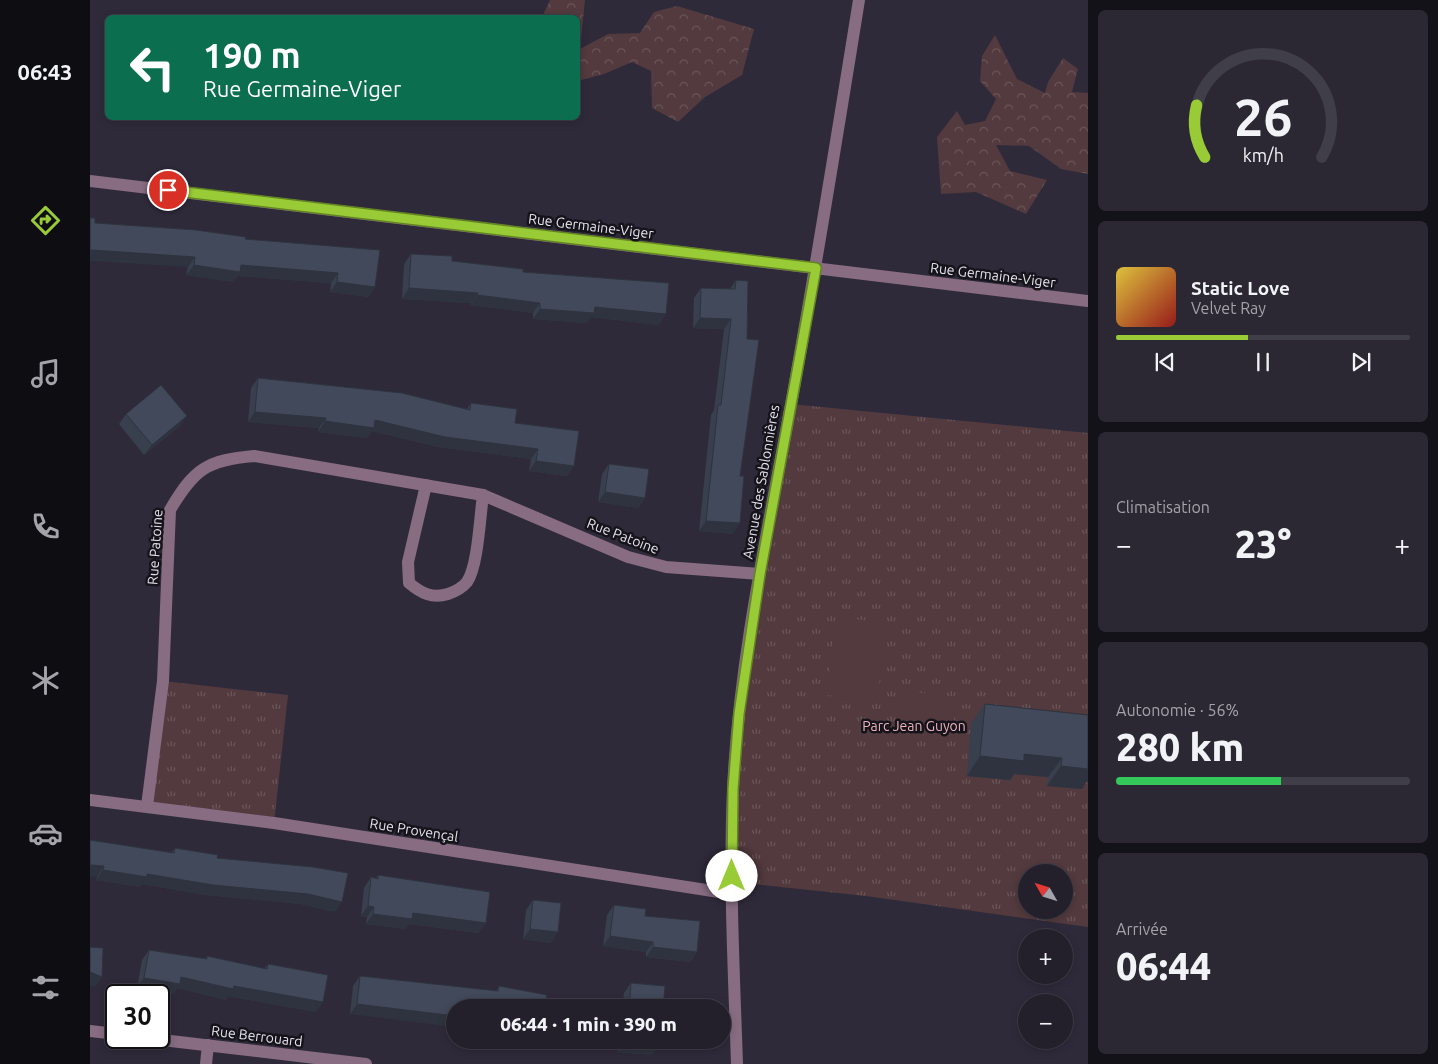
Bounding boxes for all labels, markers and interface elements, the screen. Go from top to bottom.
icon: left [120,35,185,100]
text: 190 m [203,35,301,75]
text: 06:43 [17,59,73,84]
text: Rue Germaine-Viger [203,76,401,101]
text: 26 [1234,88,1292,146]
text: km/h [1242,145,1284,165]
pin [147,169,189,211]
icon: arrive [154,176,182,204]
icon: directions [28,203,63,238]
street label: Rue Germaine-Viger [527,210,655,242]
street label: Rue Germaine-Viger [929,259,1057,291]
text: Static Love [1191,277,1290,299]
text: Velvet Ray [1191,299,1266,317]
icon: previous [1151,348,1179,376]
icon: pause [1249,348,1277,376]
icon: next [1347,348,1375,376]
icon: music [28,356,63,391]
street label: Avenue des Sablonnières [740,404,782,560]
text: Climatisation [1116,498,1210,516]
icon: phone [28,509,63,544]
street label: Rue Patoine [144,509,166,585]
street label: Rue Patoine [585,515,661,557]
text: 23° [1235,523,1291,565]
text: − [1116,529,1132,560]
text: + [1394,529,1410,560]
icon: climate [28,663,63,698]
text: Autonomie · 56% [1116,701,1239,719]
park label: Parc Jean Guyon [862,718,966,734]
text: 280 km [1116,726,1244,768]
street label: Rue Provençal [369,815,460,845]
icon: car [28,816,63,851]
position arrow [705,849,757,901]
north arrow [1018,864,1072,919]
map controls [1018,864,1073,1049]
text: Arrivée [1116,920,1168,938]
button: + [1018,929,1073,984]
text: 06:44 [1116,945,1211,987]
icon: filters [28,970,63,1005]
speed limit sign: 30 [105,984,170,1049]
button: − [1018,994,1073,1049]
text: 06:44 · 1 min · 390 m [500,1013,677,1035]
street label: Rue Berrouard [210,1022,304,1050]

